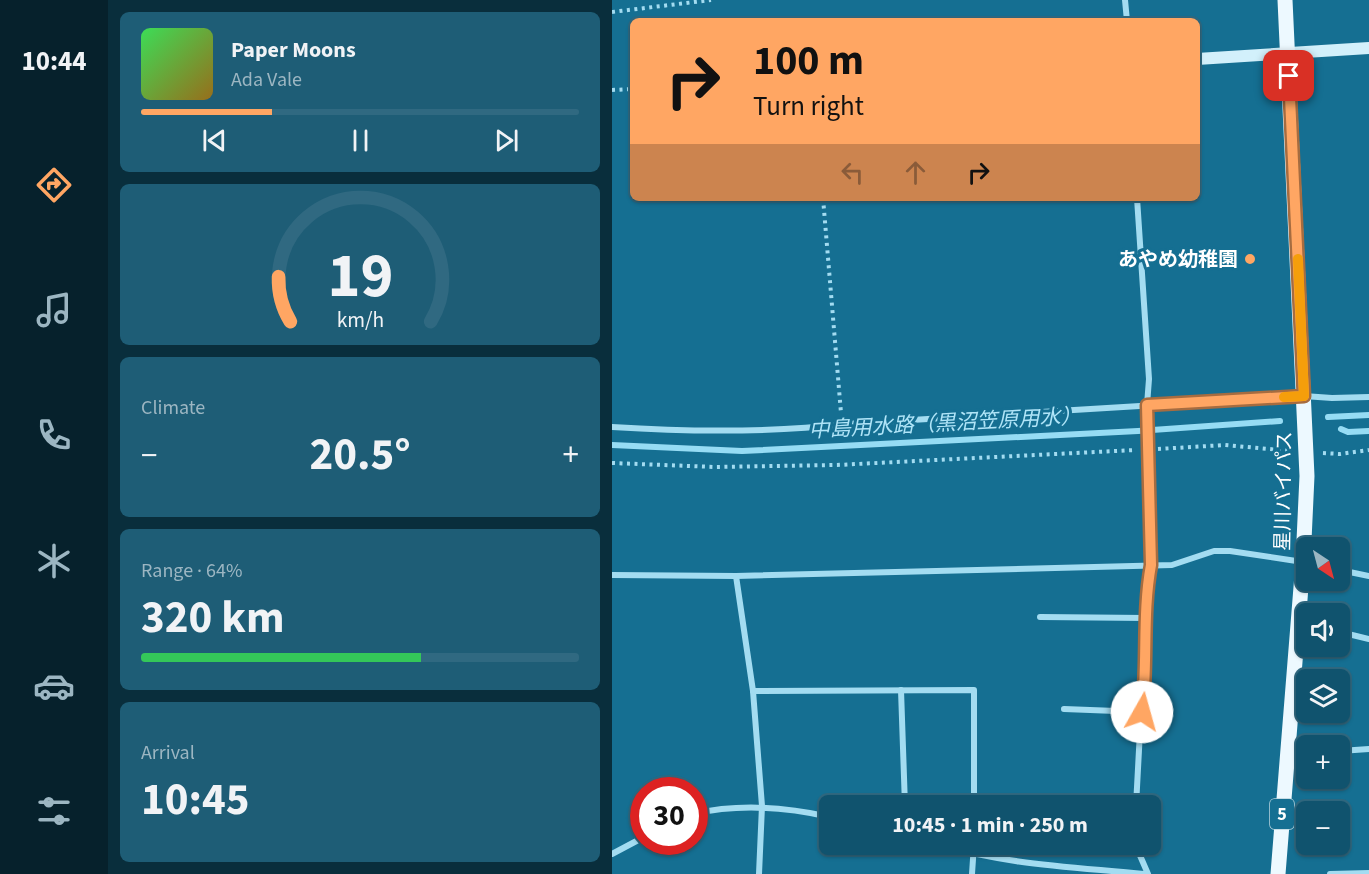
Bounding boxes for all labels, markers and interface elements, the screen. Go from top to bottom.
text: 100 m [753,31,864,91]
text: Paper Moons [231,34,356,66]
text: 10:44 [21,42,87,81]
icon: right [654,42,732,120]
pin [1263,50,1314,101]
icon: arrive [1272,59,1305,92]
text: Ada Vale [231,66,302,94]
text: Turn right [753,87,864,126]
icon: previous [198,124,231,157]
icon: pause [344,124,377,157]
icon: next [490,124,523,157]
icon: left [836,156,869,189]
icon: ahead [899,156,932,189]
icon: right [962,156,995,189]
icon: directions [33,164,75,206]
text: 19 [327,232,393,321]
place label: あやめ幼稚園 [1118,246,1238,274]
marker: あやめ幼稚園 [1243,252,1257,266]
icon: music [33,289,75,331]
text: km/h [336,305,384,336]
text: Climate [141,394,205,422]
water label: 中島用水路（黒沼笠原用水） [808,401,1082,445]
icon: phone [33,414,75,456]
text: 20.5° [309,423,411,487]
street label: 星川バイパス [1269,431,1299,551]
text: − [141,432,157,479]
text: + [563,432,579,479]
north arrow [1296,537,1350,591]
map controls [1296,537,1350,855]
icon: climate [33,540,75,582]
text: Range · 64% [141,557,242,585]
text: 320 km [141,586,285,650]
button: sound [1296,603,1350,657]
icon: car [33,665,75,707]
button: layers [1296,669,1350,723]
position arrow [1110,680,1174,744]
button: + [1296,735,1350,789]
text: Arrival [141,739,195,767]
text: 10:45 [141,768,250,832]
speed limit sign: 30 [630,777,708,855]
icon: filters [33,790,75,832]
road number: 5 [1270,799,1294,829]
button: − [1296,801,1350,855]
text: 10:45 · 1 min · 250 m [892,809,1088,841]

